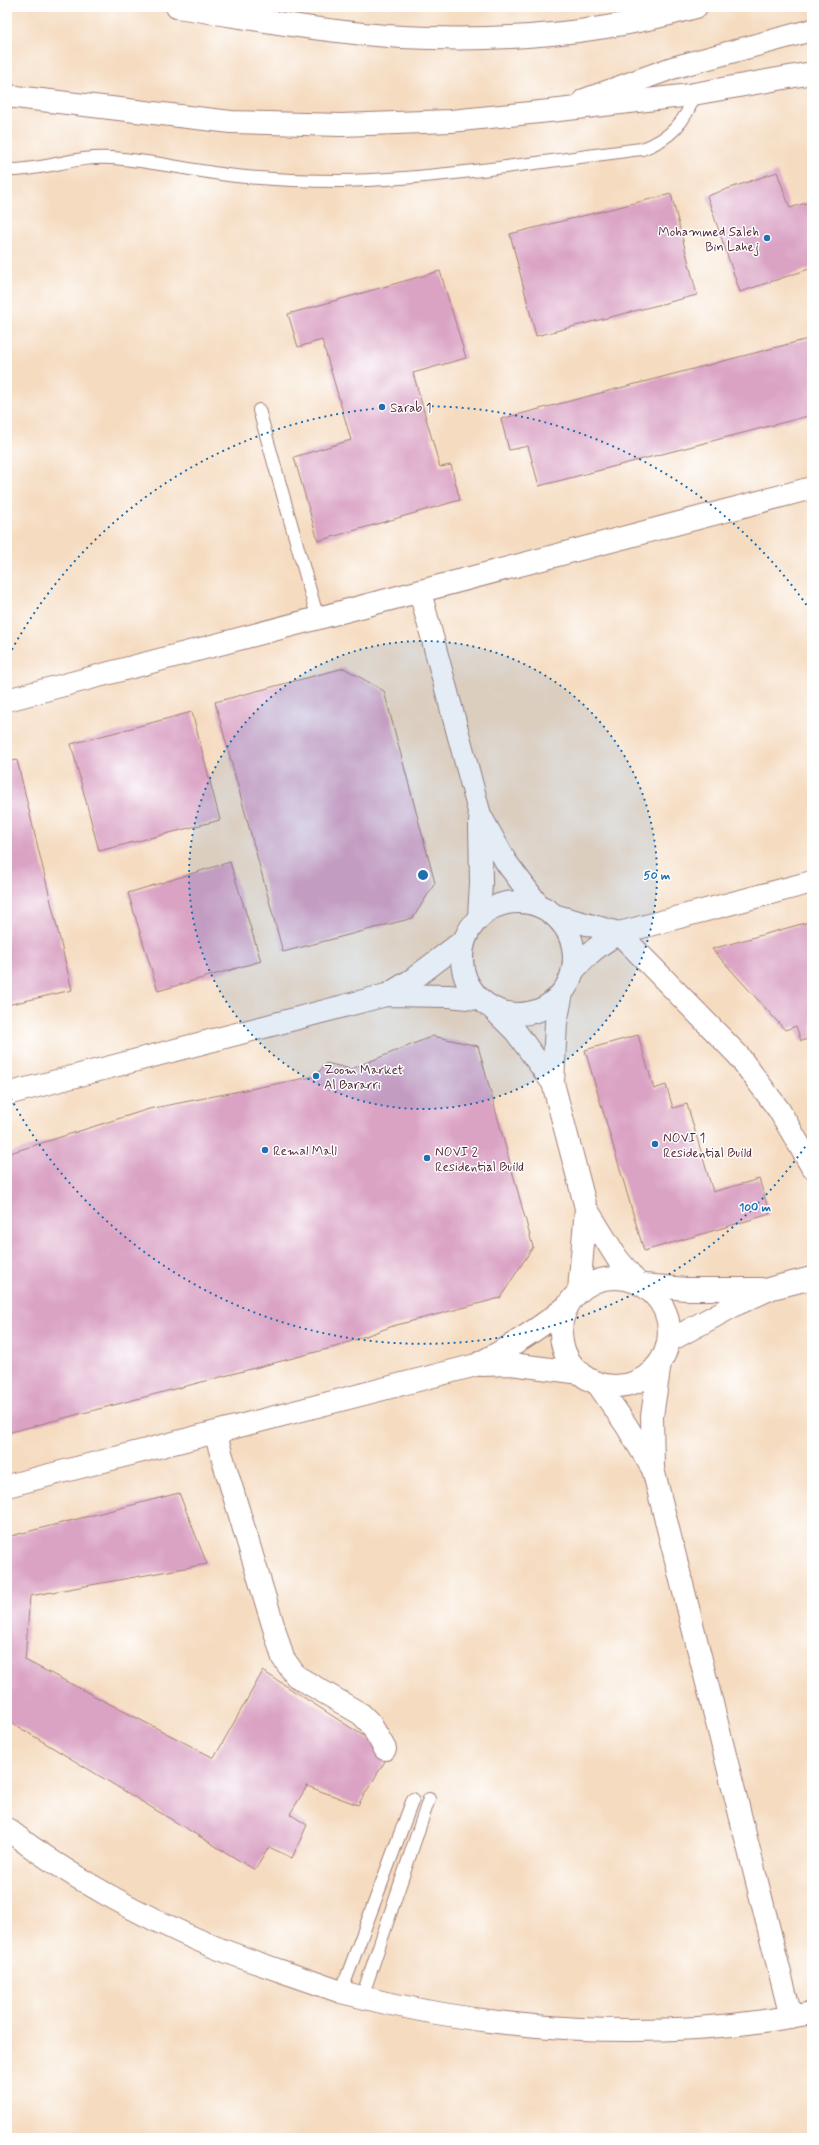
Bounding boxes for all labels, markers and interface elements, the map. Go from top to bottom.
place label: Mohammed Saleh Bin Lahej [658,224,759,256]
marker: Mohammed Saleh Bin Lahej [762,233,772,243]
place label: Sarab 1 [390,400,432,417]
marker: Sarab 1 [377,402,387,412]
centre of rings [416,868,430,882]
text: 50 m [644,868,671,884]
place label: Zoom Market Al Bararri [324,1062,403,1094]
marker: Zoom Market Al Bararri [311,1071,321,1081]
place label: NOVI 1 Residential Build [663,1130,752,1162]
marker: NOVI 1 Residential Build [650,1139,660,1149]
place label: Remal Mall [273,1143,337,1160]
place label: NOVI 2 Residential Build [435,1144,524,1176]
marker: Remal Mall [260,1145,270,1155]
marker: NOVI 2 Residential Build [422,1153,432,1163]
text: 100 m [739,1200,772,1216]

